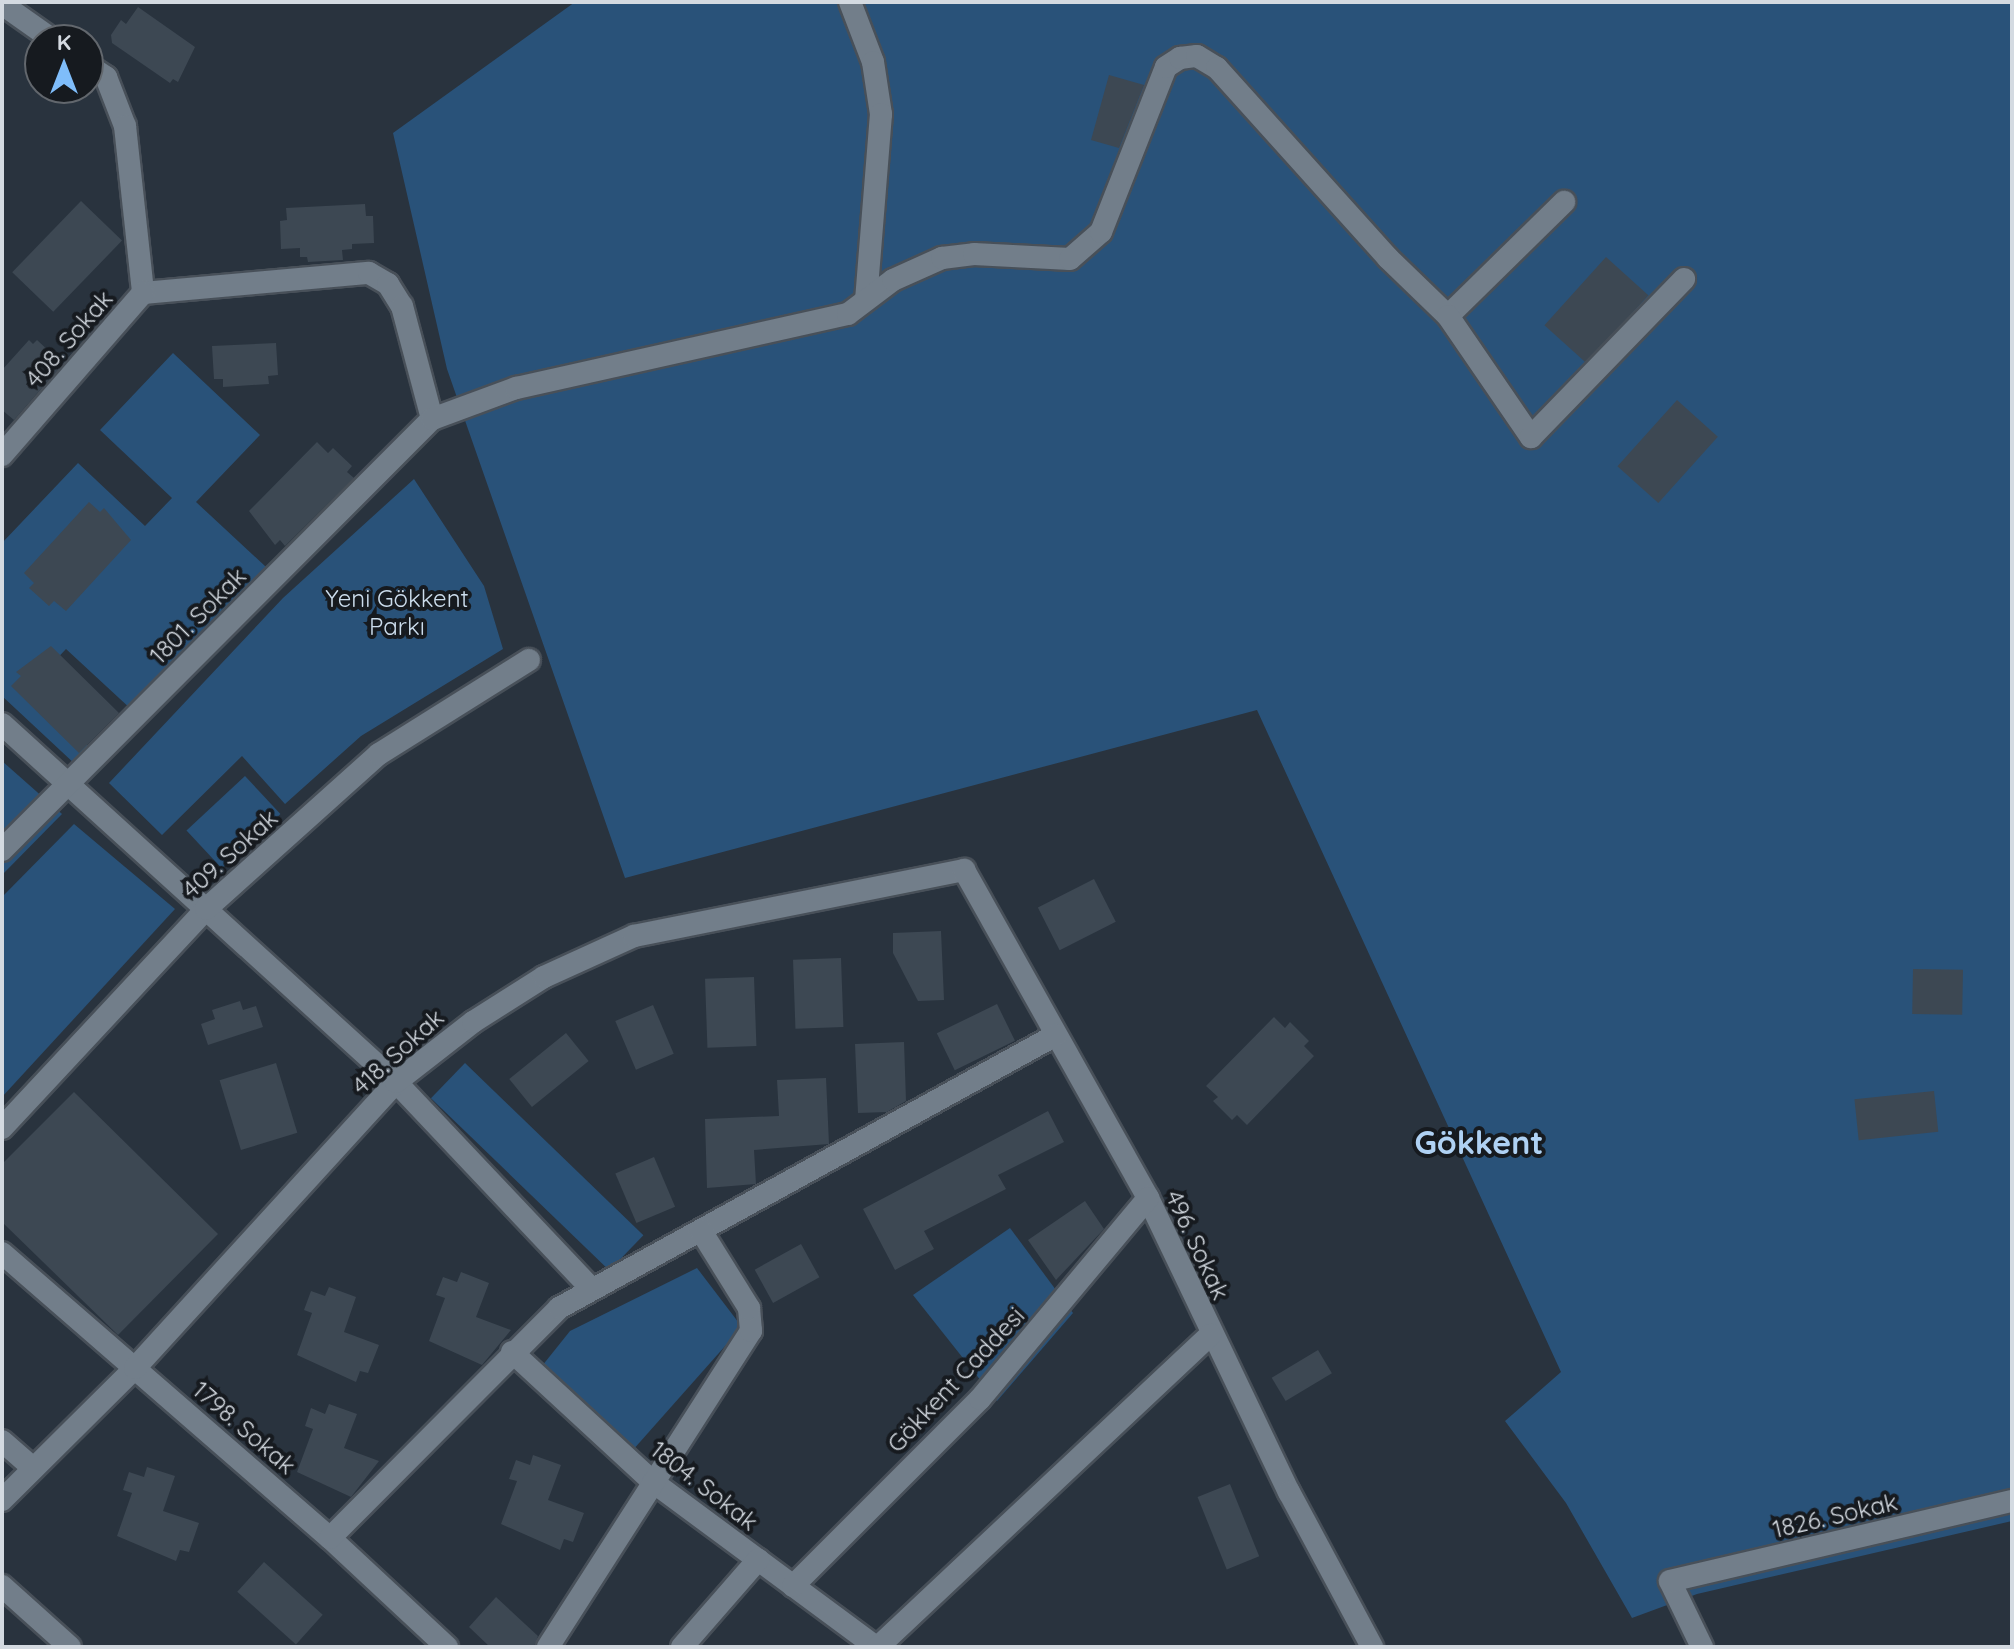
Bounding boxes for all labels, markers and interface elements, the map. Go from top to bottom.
north arrow [24,24,104,104]
text: K [57,28,71,56]
street label: 408. Sokak [19,285,119,393]
street label: 1801. Sokak [144,562,252,670]
park label: Yeni Gökkent Parkı [325,585,469,641]
street label: 409. Sokak [176,804,284,904]
street label: 418. Sokak [346,1003,450,1101]
district label: Gökkent [1415,1123,1543,1161]
street label: 496. Sokak [1159,1186,1235,1304]
street label: Gökkent Caddesi [882,1302,1030,1458]
street label: 1798. Sokak [187,1376,301,1480]
street label: 1804. Sokak [645,1435,763,1537]
street label: 1826. Sokak [1770,1488,1900,1544]

